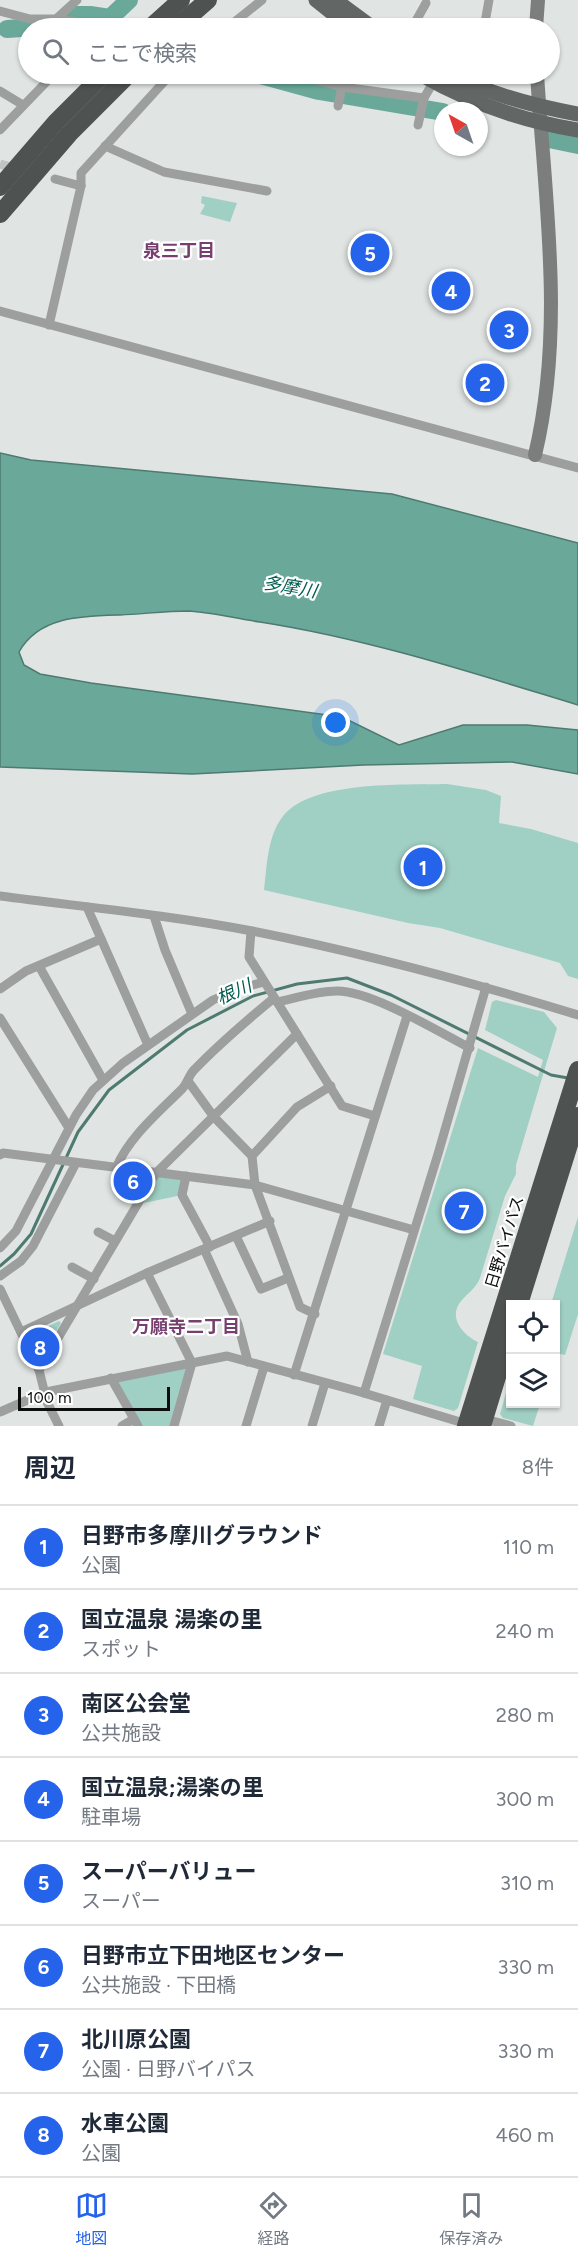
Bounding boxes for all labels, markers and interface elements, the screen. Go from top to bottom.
search box [18,18,560,84]
icon: search [39,35,72,68]
text: ここで検索 [87,40,197,67]
north arrow [434,102,488,156]
pin: 5 [350,230,389,276]
district label: 泉三丁目 [143,240,215,262]
pin: 4 [432,268,470,314]
pin: 3 [490,308,528,352]
pin: 2 [466,360,504,406]
water label: 多摩川 [262,571,320,603]
your location [321,708,350,737]
pin: 1 [404,844,442,890]
water label: 根川 [213,974,257,1009]
pin: 6 [114,1158,152,1204]
pin: 7 [444,1188,484,1234]
street label: 日野バイパス [481,1194,528,1291]
map controls [506,1300,560,1408]
button: locate [506,1300,560,1354]
district label: 万願寺二丁目 [132,1316,240,1338]
pin: 8 [20,1324,60,1370]
button: layers [506,1354,560,1408]
scale bar [18,1384,170,1412]
text: 100 m [27,1388,72,1407]
text: 周辺 [24,1452,76,1484]
text: 8件 [522,1455,554,1479]
text: 日野市多摩川グラウンド [81,1522,323,1549]
text: 1 [39,1535,48,1559]
text: 110 m [503,1535,554,1559]
text: 公園 [81,1553,121,1577]
text: 国立温泉 湯楽の里 [81,1606,262,1633]
text: 2 [38,1619,49,1643]
text: 240 m [496,1619,554,1643]
text: スポット [81,1637,161,1661]
text: 南区公会堂 [81,1690,191,1717]
text: 3 [38,1703,49,1727]
text: 280 m [496,1703,554,1727]
text: 公共施設 [81,1721,161,1745]
text: 国立温泉;湯楽の里 [81,1774,264,1801]
text: 4 [37,1787,50,1811]
text: 300 m [496,1787,554,1811]
text: 駐車場 [81,1805,141,1829]
text: スーパーバリュー [81,1858,257,1885]
text: 5 [38,1871,49,1895]
text: 310 m [500,1871,554,1895]
text: スーパー [81,1889,161,1913]
text: 日野市立下田地区センター [81,1942,345,1969]
text: 6 [38,1955,49,1979]
text: 330 m [497,1955,554,1979]
text: 公共施設 · 下田橋 [81,1973,236,1997]
text: 北川原公園 [81,2026,191,2053]
text: 7 [38,2039,49,2063]
text: 330 m [497,2039,554,2063]
text: 公園 · 日野バイパス [81,2057,256,2081]
text: 水車公園 [81,2110,169,2137]
text: 8 [37,2123,50,2147]
text: 460 m [495,2123,554,2147]
text: 公園 [81,2141,121,2165]
tab: 地図 [75,2189,108,2249]
tab: 経路 [257,2189,290,2249]
tab: 保存済み [439,2189,503,2249]

